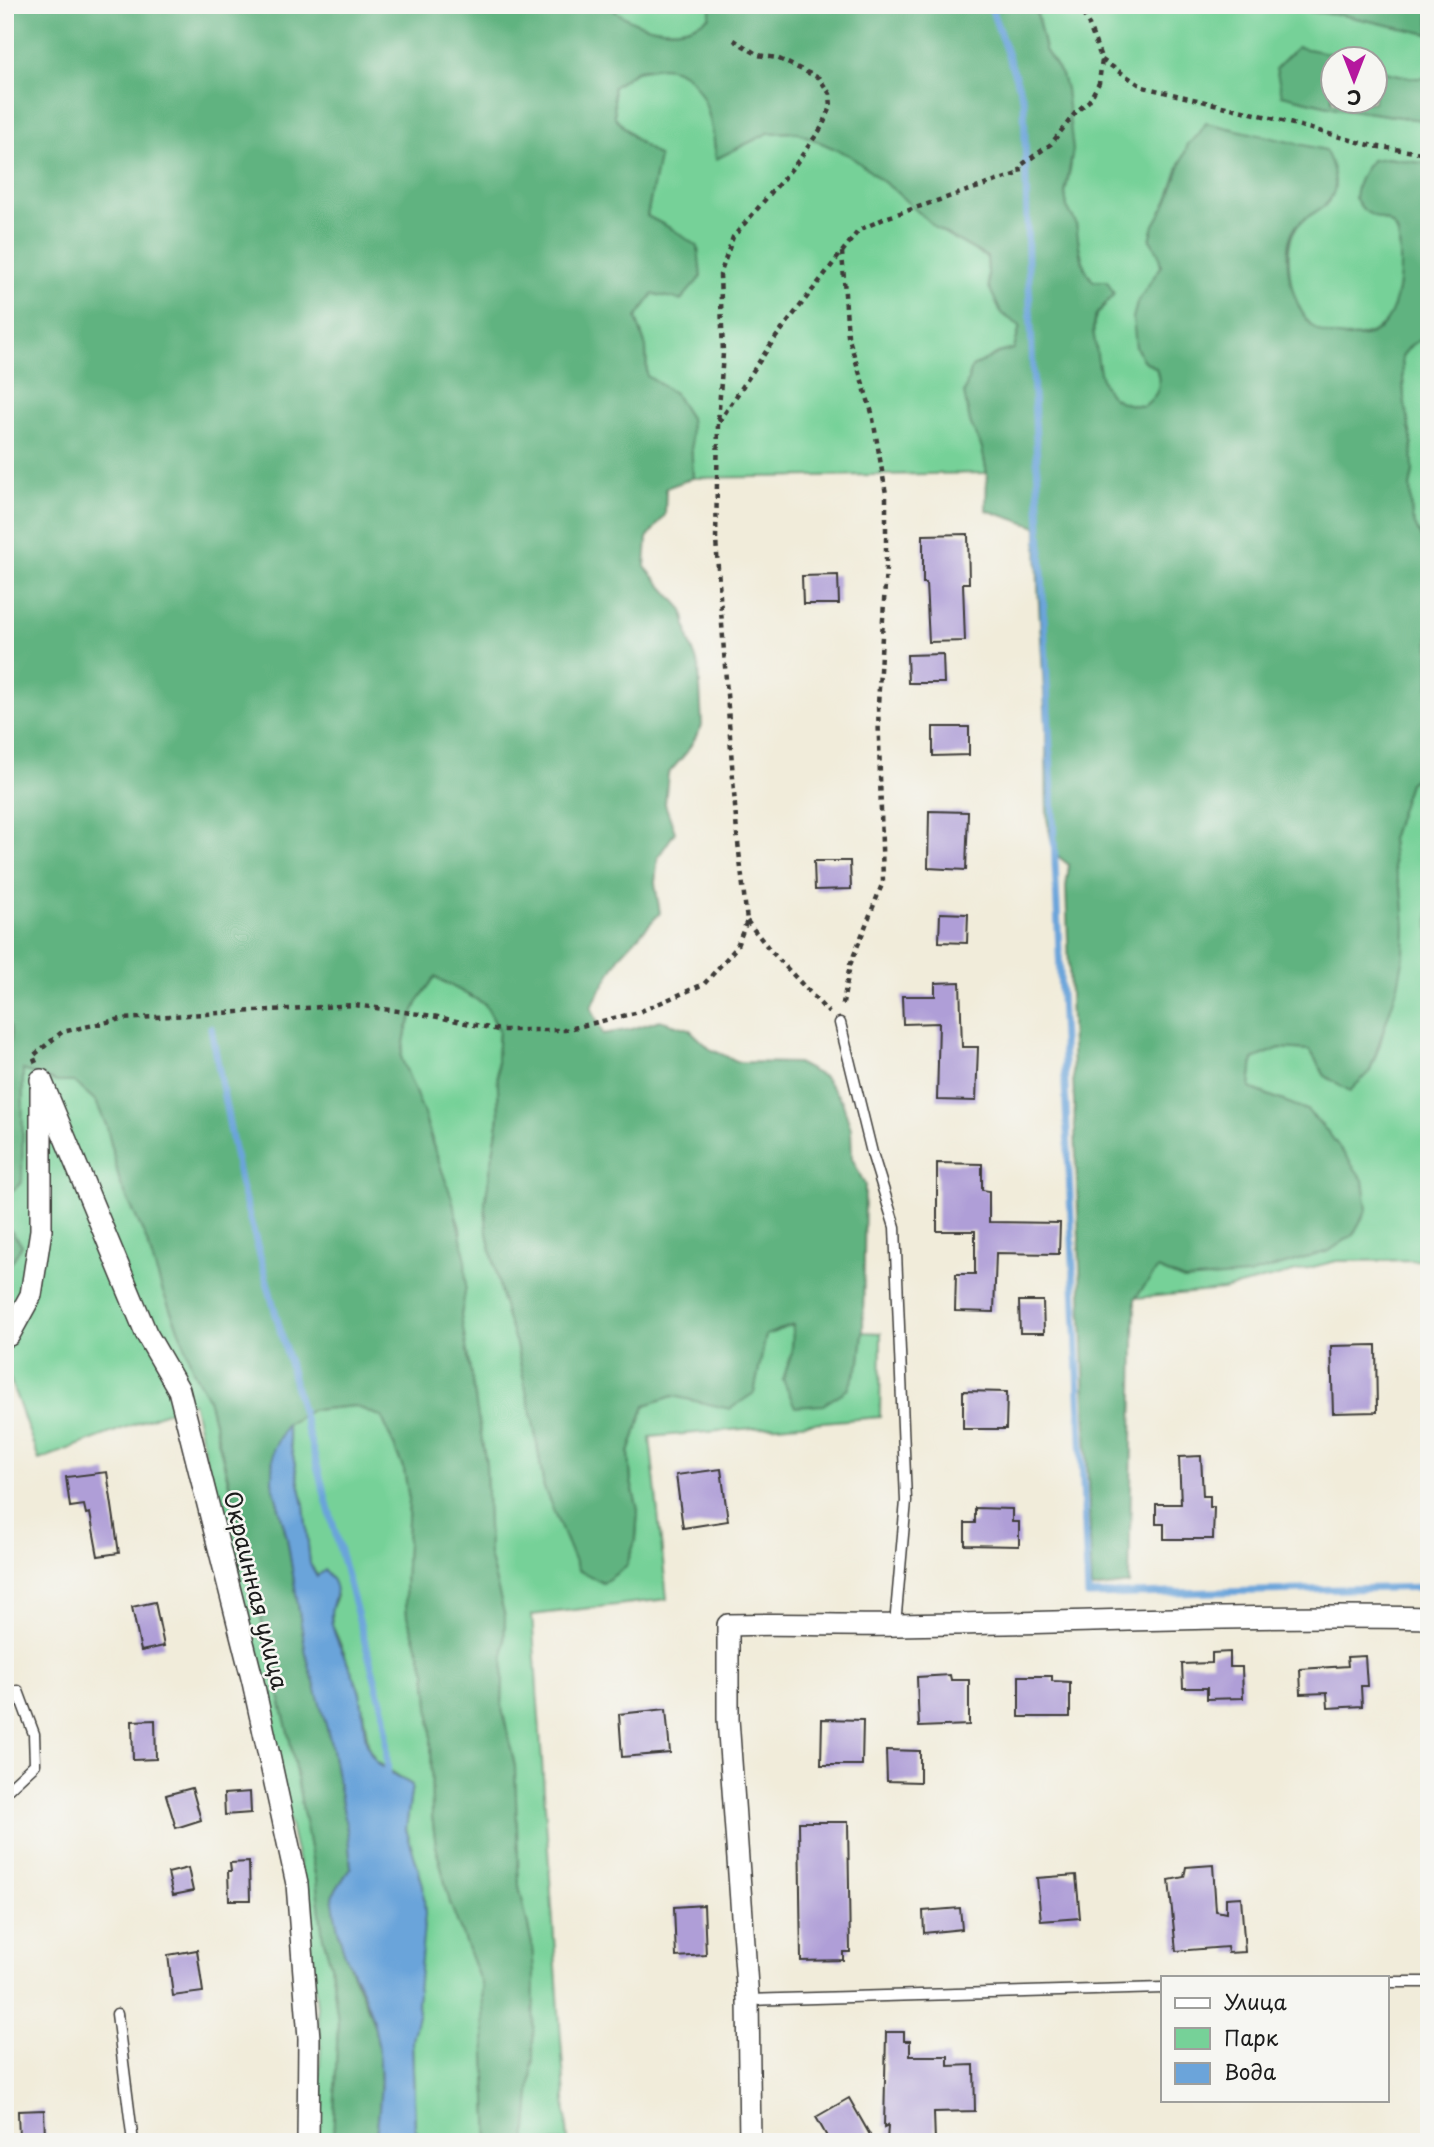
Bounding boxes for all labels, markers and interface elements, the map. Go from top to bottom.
north arrow [1318,46,1388,116]
text: С [1347,84,1361,112]
street label: Окраинная улица [215,1487,299,1693]
legend [1161,1976,1388,2102]
text: Улица [1224,1985,1287,2017]
text: Парк [1224,2021,1279,2053]
text: Вода [1224,2055,1276,2087]

